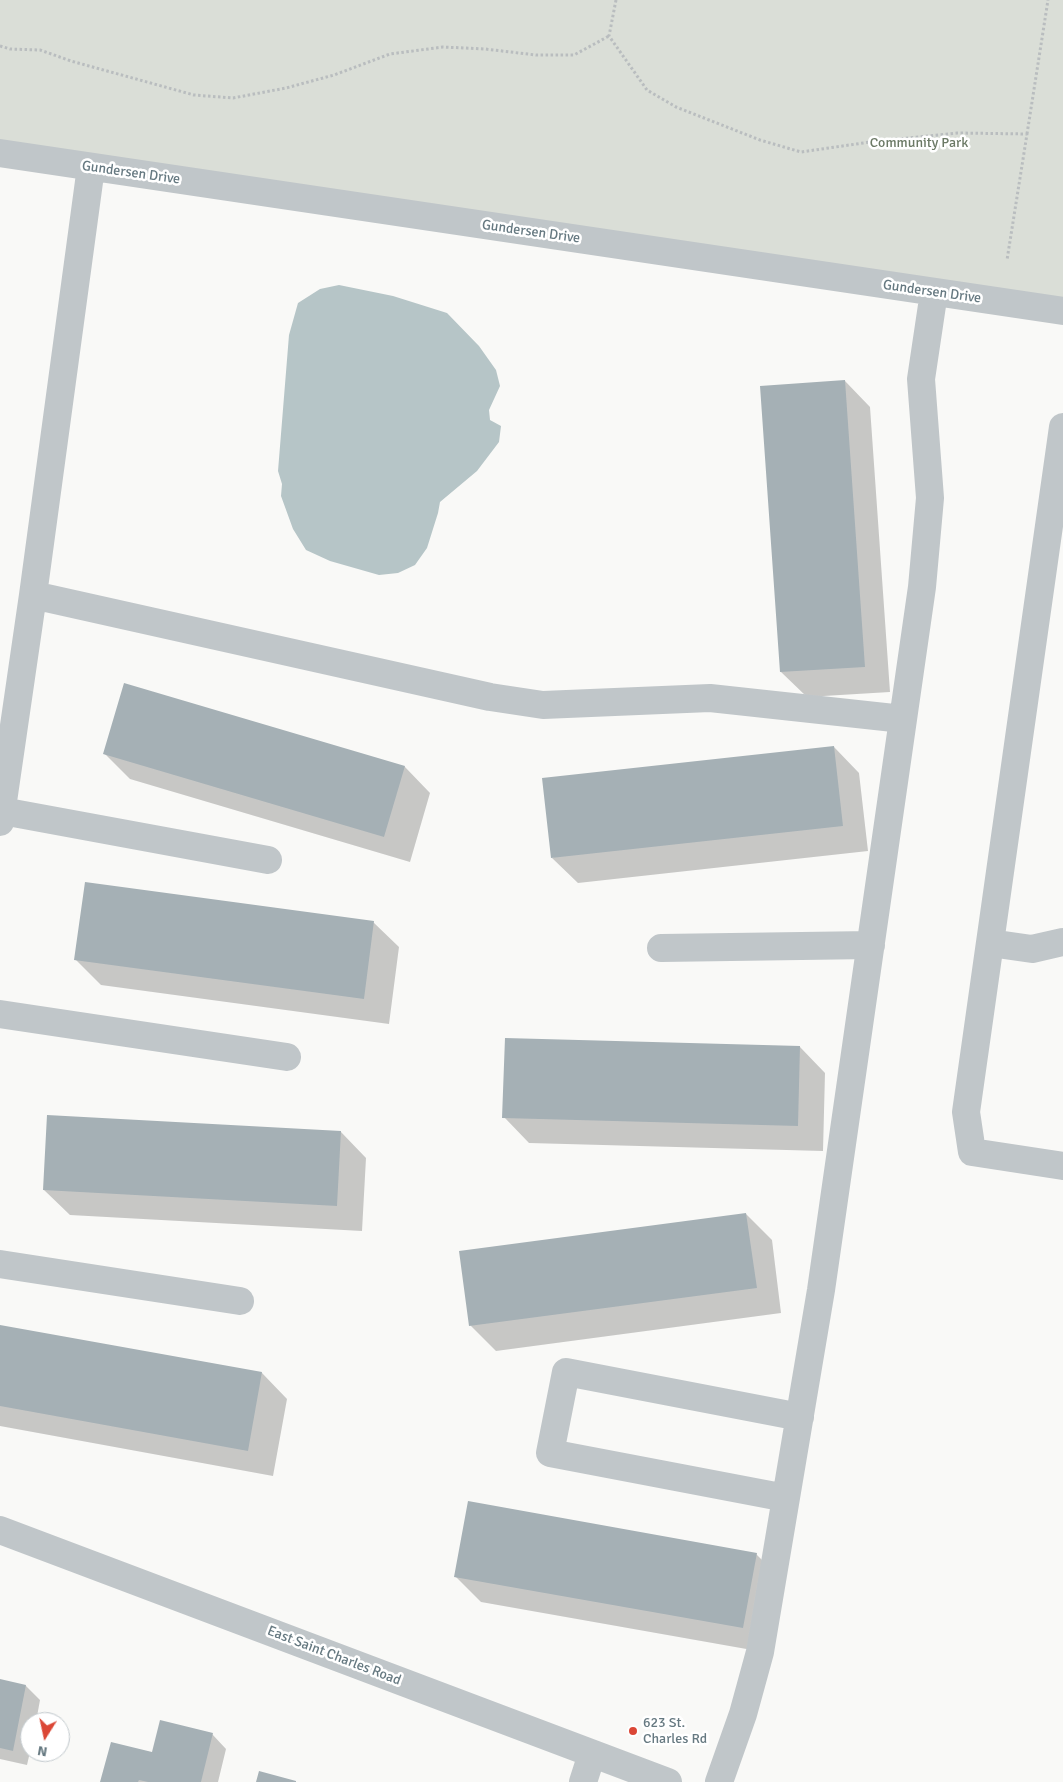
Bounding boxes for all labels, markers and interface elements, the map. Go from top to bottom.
park label: Community Park [870,135,968,151]
street label: Gundersen Drive [81,158,181,188]
street label: Gundersen Drive [481,217,581,247]
street label: Gundersen Drive [882,277,982,307]
street label: East Saint Charles Road [265,1623,403,1689]
north arrow [20,1712,70,1762]
place label: 623 St. Charles Rd [643,1715,707,1748]
marker: 623 St. Charles Rd [627,1725,639,1737]
text: N [36,1742,49,1760]

